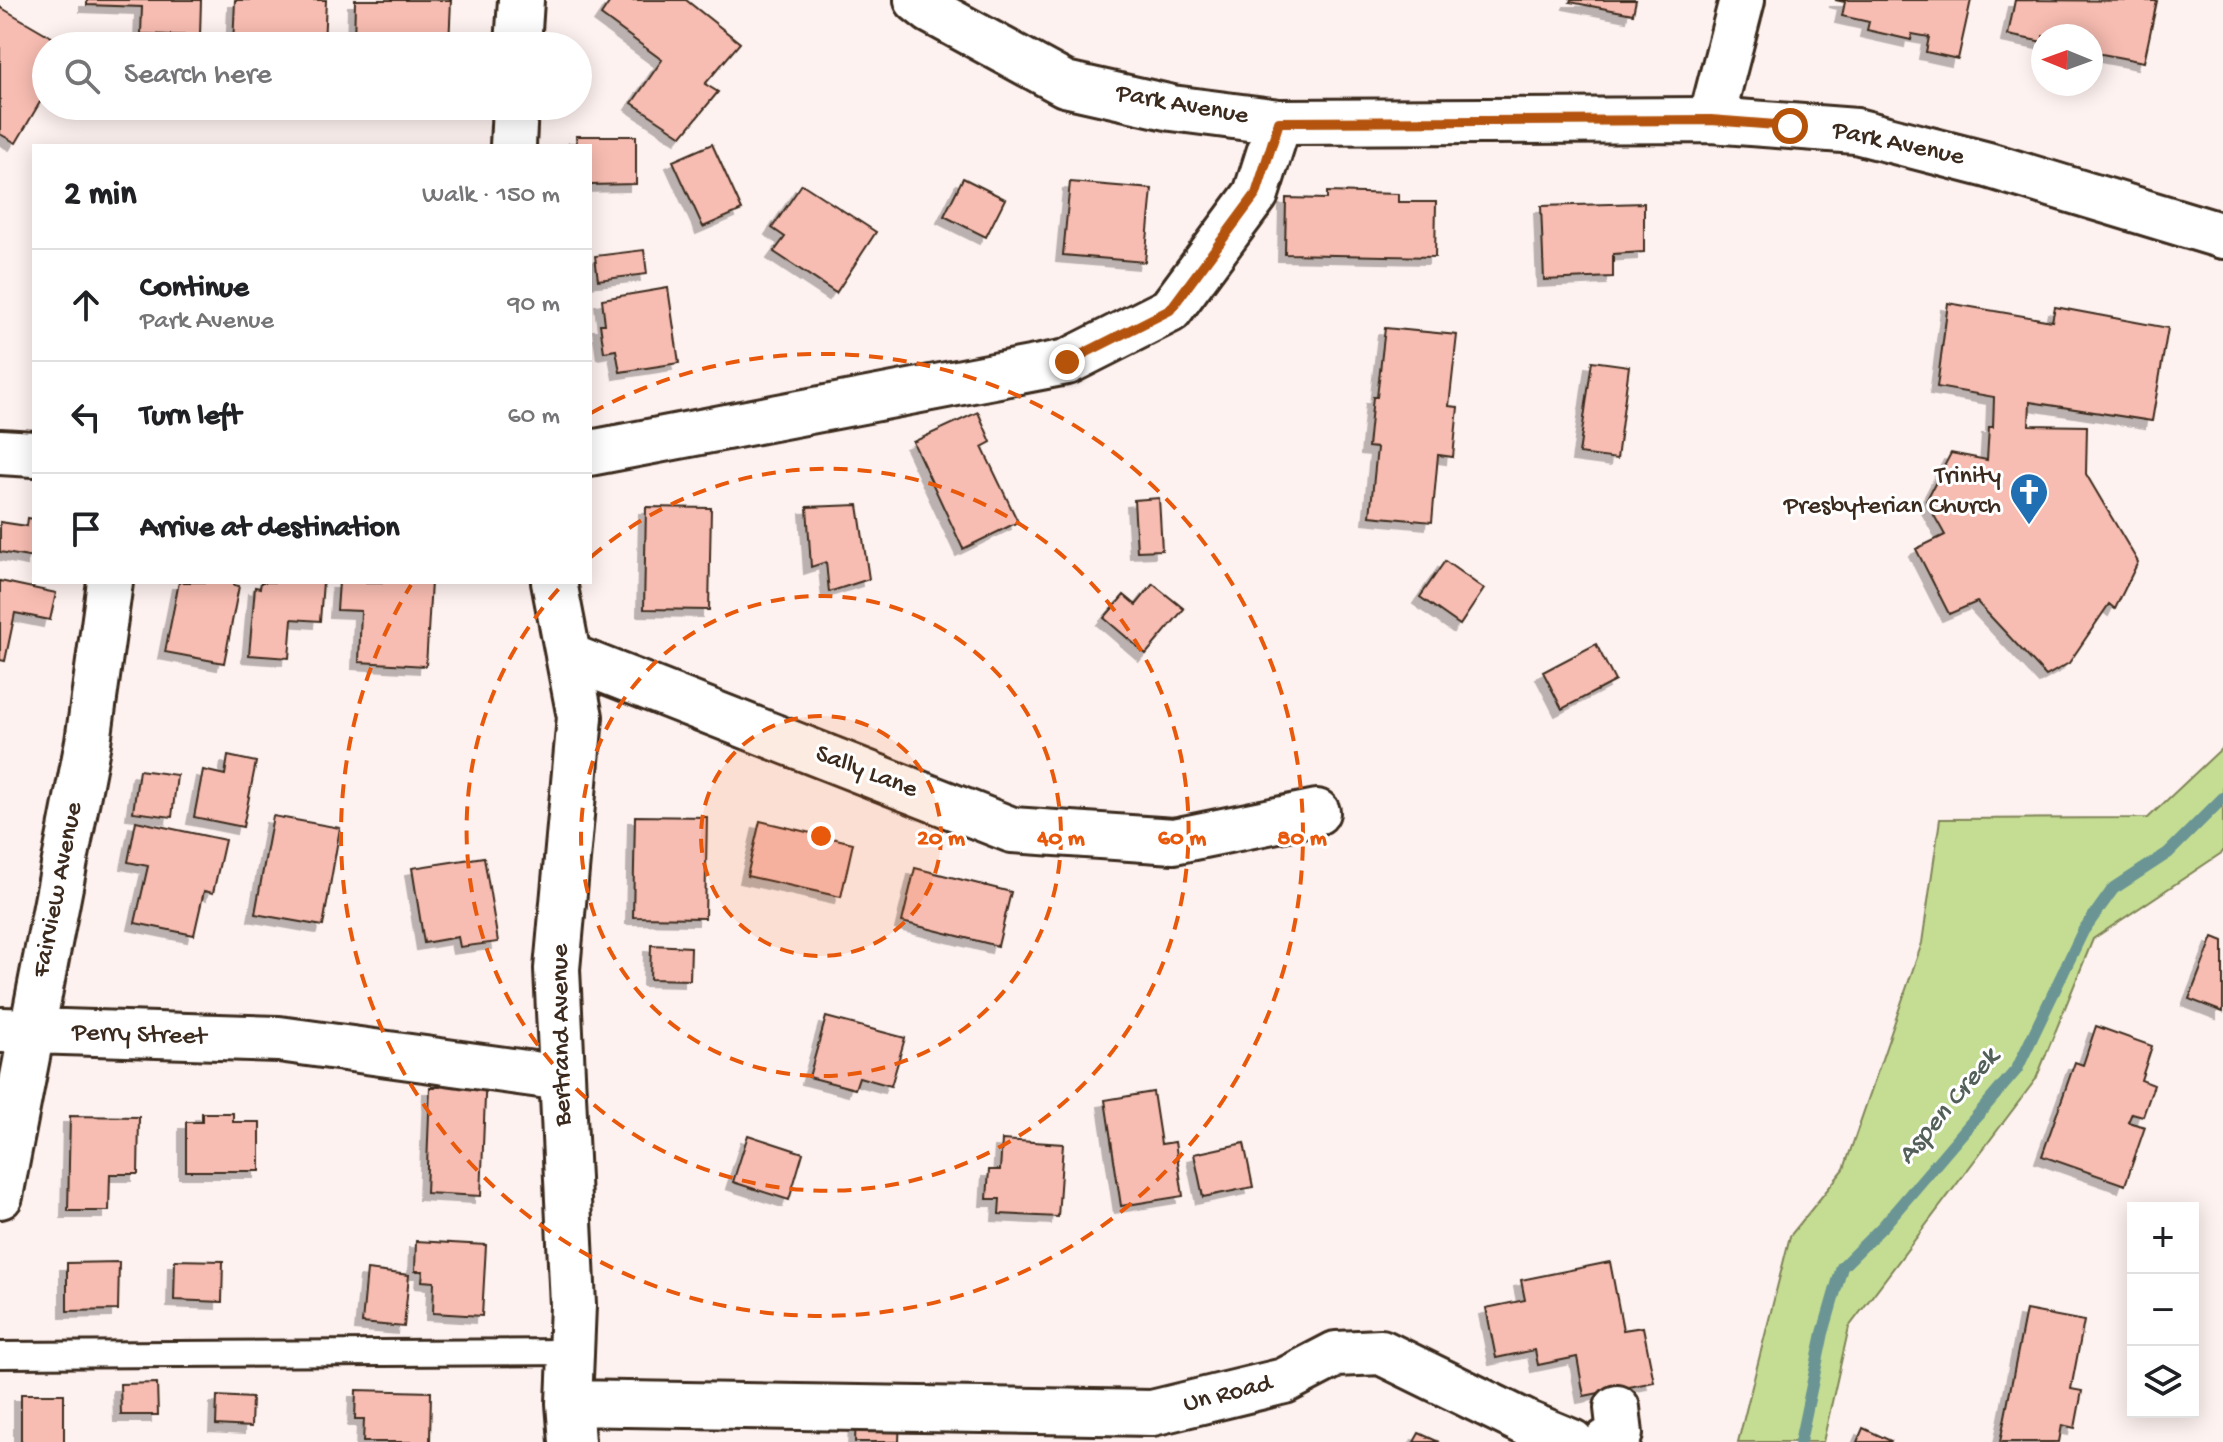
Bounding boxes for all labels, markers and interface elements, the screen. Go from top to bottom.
north arrow [2031,24,2103,96]
search box [32,32,592,120]
icon: search [60,54,104,98]
text: Search here [124,59,272,94]
street label: Park Avenue [1112,79,1251,133]
route start [1772,108,1808,144]
street label: Park Avenue [1828,116,1967,174]
text: 2 min [64,176,136,216]
text: Walk · 150 m [422,181,560,212]
text: Continue [140,272,249,307]
icon: ahead [64,283,108,327]
text: 90 m [508,290,560,321]
text: Park Avenue [140,307,274,338]
route end [1049,344,1085,380]
icon: left [64,395,108,439]
text: Turn left [140,400,241,435]
text: 60 m [507,402,560,433]
place label: Trinity Presbyterian Church [1783,462,2001,523]
church icon: Trinity Presbyterian Church [2008,471,2050,526]
icon: arrive [64,507,108,551]
text: Arrive at destination [140,512,400,547]
street label: Sally Lane [811,739,922,807]
street label: Fairview Avenue [27,799,91,981]
centre of rings [807,822,835,850]
text: 20 m [917,825,965,854]
text: 40 m [1036,825,1085,854]
text: 60 m [1158,825,1206,854]
text: 80 m [1277,825,1327,854]
street label: Bertrand Avenue [546,943,580,1127]
street label: Perry Street [70,1018,209,1054]
water label: Aspen Creek [1891,1040,2009,1172]
map controls [2127,1202,2199,1418]
button: + [2127,1202,2199,1274]
button: − [2127,1274,2199,1346]
button: layers [2127,1346,2199,1418]
street label: Un Road [1180,1369,1277,1421]

